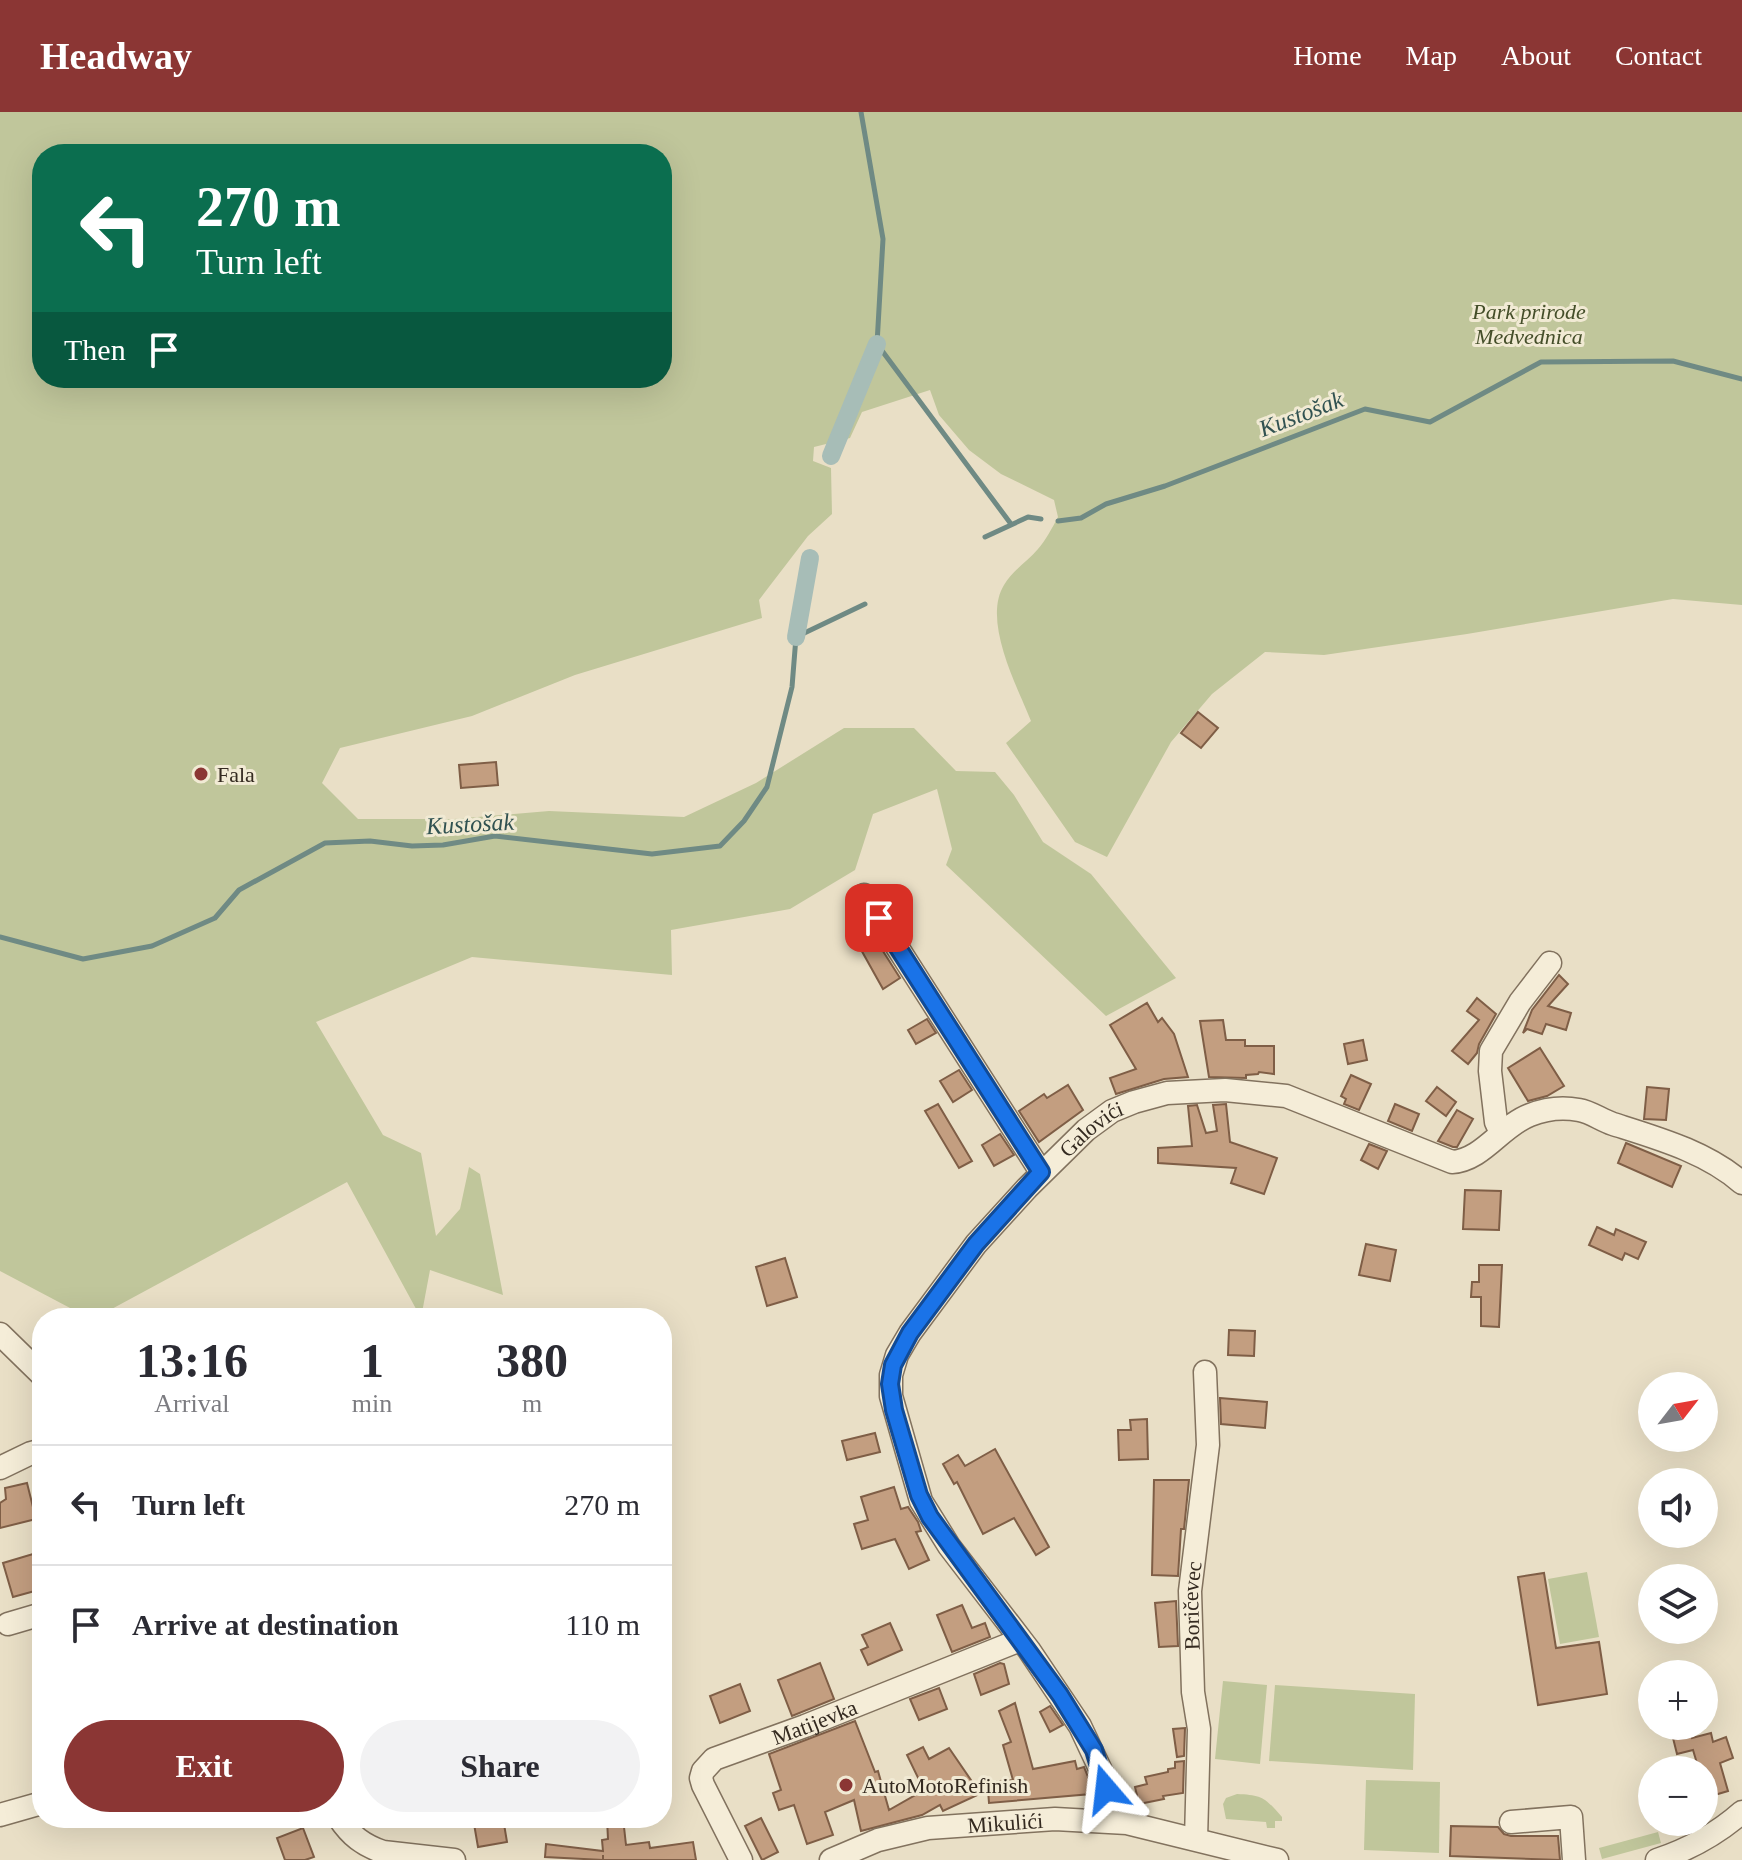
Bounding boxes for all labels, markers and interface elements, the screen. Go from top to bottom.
text: Headway [40,35,192,77]
text: Home [1293,40,1362,71]
text: Map [1406,40,1457,71]
text: About [1501,40,1571,71]
text: Contact [1615,40,1702,71]
icon: left [64,176,168,280]
text: 270 m [196,176,341,238]
text: Turn left [196,242,322,282]
park label: Park prirode Medvednica [1471,299,1586,349]
icon: arrive [142,328,186,372]
text: Then [64,333,126,366]
water label: Kustošak [1254,386,1347,442]
place label: Fala [217,762,255,787]
marker: Fala [192,765,210,783]
water label: Kustošak [424,809,515,839]
pin [845,884,913,952]
icon: arrive [857,896,901,940]
street label: Galovići [1054,1095,1127,1162]
text: 13:16 [136,1334,248,1387]
text: 1 [360,1334,384,1387]
text: 380 [496,1334,568,1387]
north arrow [1638,1372,1718,1452]
map controls [1638,1372,1718,1836]
text: Arrival [154,1389,229,1418]
text: min [352,1389,392,1418]
text: m [522,1389,542,1418]
button: sound [1638,1468,1718,1548]
icon: left [64,1483,108,1527]
text: Turn left [132,1488,245,1521]
text: 270 m [564,1488,640,1521]
street label: Boričevec [1178,1559,1206,1651]
button: layers [1638,1564,1718,1644]
icon: arrive [64,1603,108,1647]
text: Arrive at destination [132,1608,399,1641]
text: 110 m [565,1608,640,1641]
button: + [1638,1660,1718,1740]
street label: Matijevka [768,1694,861,1749]
button: Exit [64,1720,344,1812]
button: Share [360,1720,640,1812]
position arrow [1064,1747,1148,1831]
button: − [1638,1756,1718,1836]
place label: AutoMotoRefinish [862,1773,1028,1798]
marker: AutoMotoRefinish [837,1776,855,1794]
street label: Mikulići [967,1807,1044,1838]

